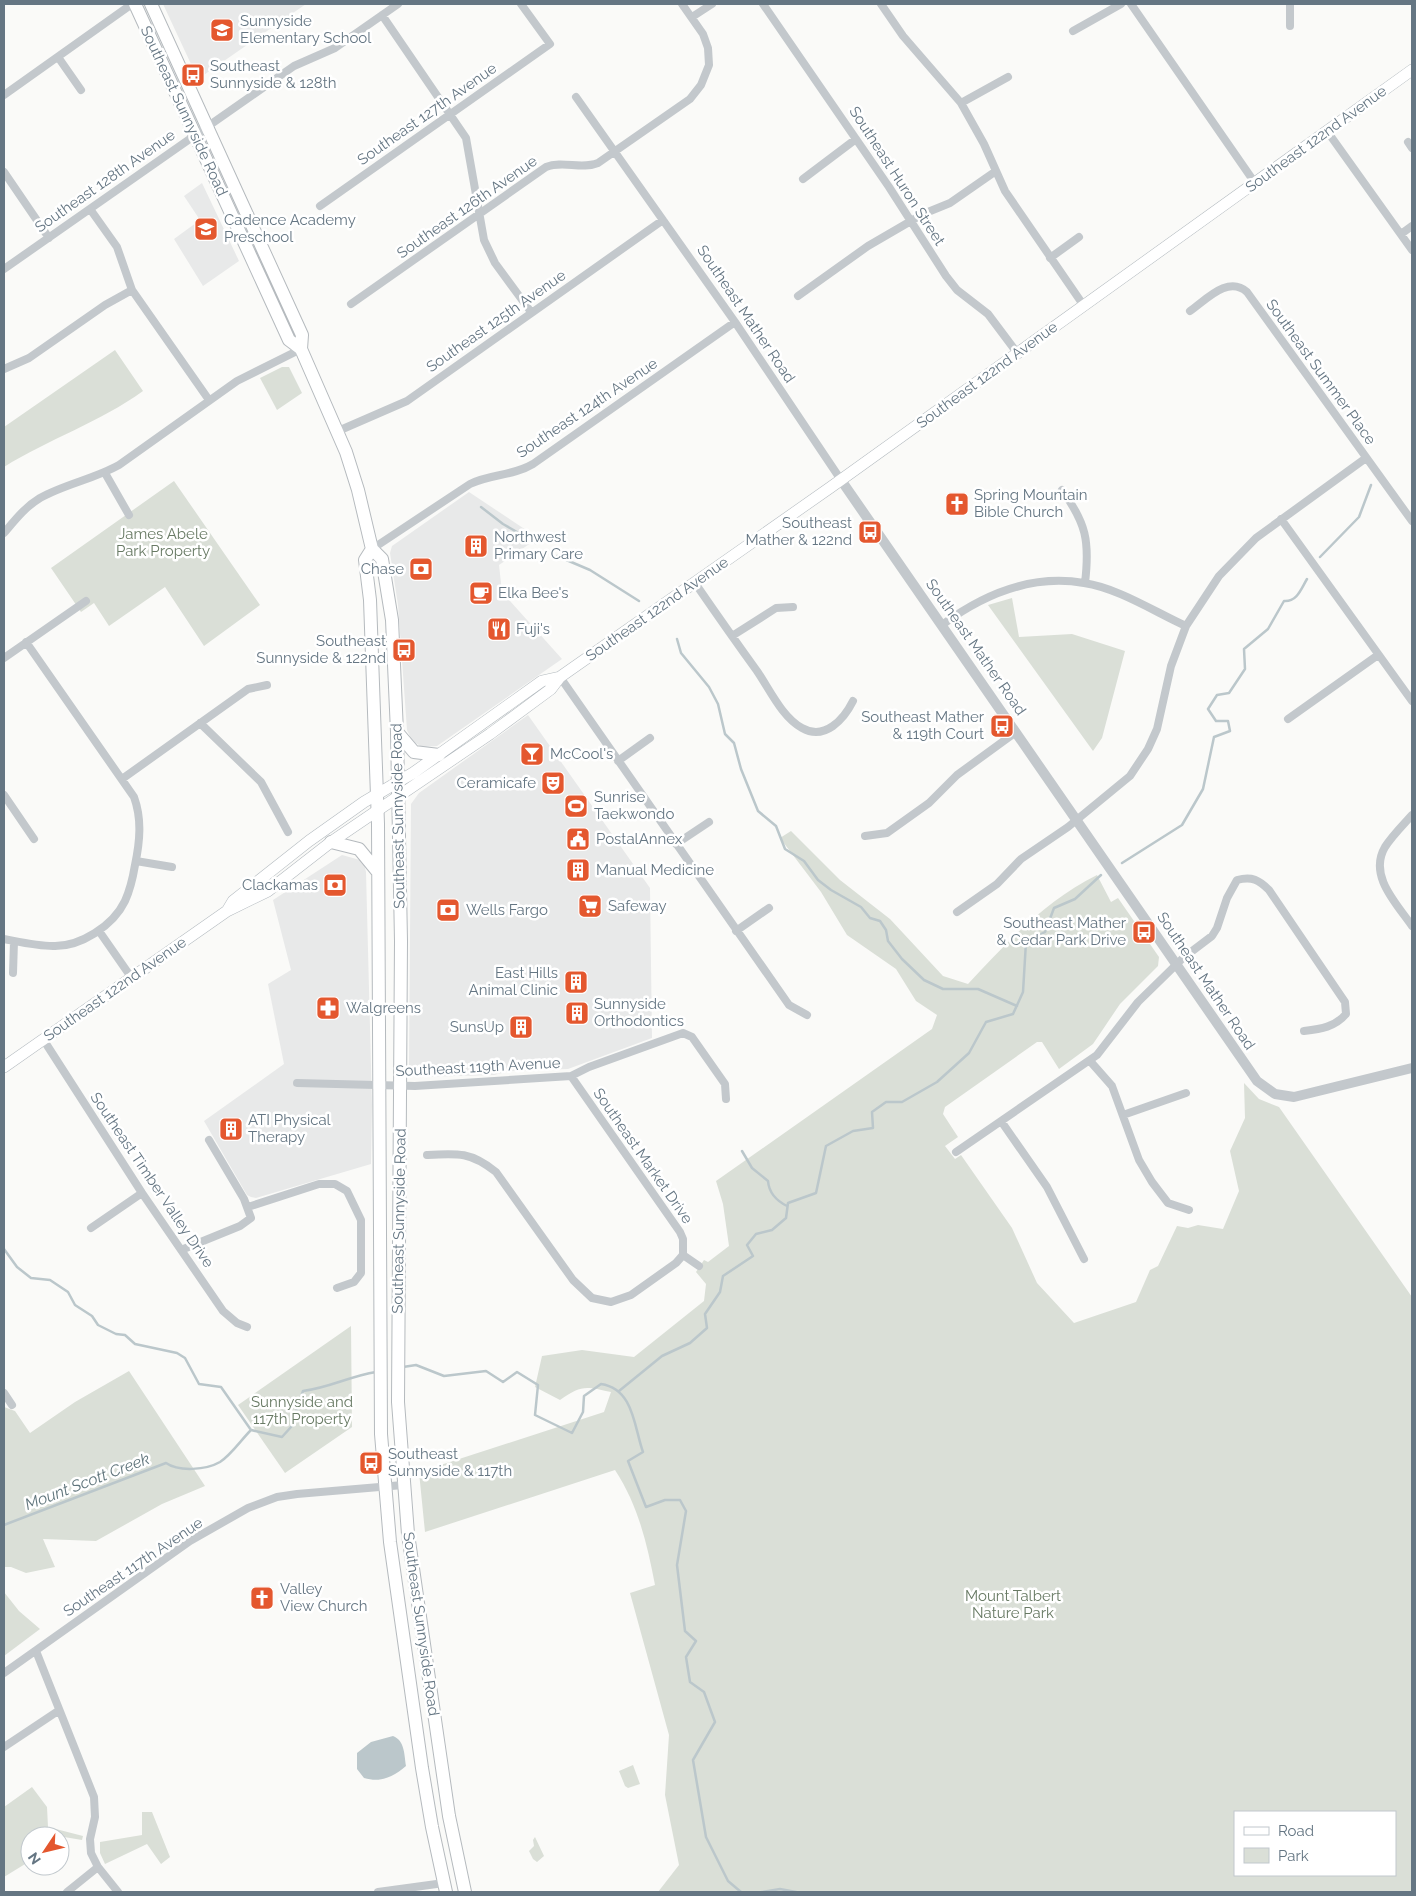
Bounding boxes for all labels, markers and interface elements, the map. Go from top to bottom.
place label: Sunnyside Elementary School [240,12,372,47]
school or university icon: Sunnyside Elementary School [209,17,235,43]
street label: Southeast Sunnyside Road [137,23,231,199]
place label: Southeast Sunnyside & 128th [210,57,336,92]
street label: Southeast 127th Avenue [354,59,500,169]
bus stop icon: Southeast Sunnyside & 128th [180,62,206,88]
street label: Southeast 122nd Avenue [1242,82,1390,196]
street label: Southeast Huron Street [845,103,949,249]
street label: Southeast 128th Avenue [32,126,179,236]
street label: Southeast 126th Avenue [394,152,541,262]
place label: Cadence Academy Preschool [224,211,356,246]
school or university icon: Cadence Academy Preschool [193,216,219,242]
street label: Southeast Mather Road [693,242,799,386]
street label: Southeast 125th Avenue [423,266,569,376]
street label: Southeast Summer Place [1262,296,1380,448]
street label: Southeast 122nd Avenue [913,318,1061,432]
street label: Southeast 124th Avenue [513,354,661,462]
place label: Spring Mountain Bible Church [974,486,1088,521]
church icon: Spring Mountain Bible Church [944,491,970,517]
place label: Southeast Mather & 122nd [746,514,852,549]
bus stop icon: Southeast Mather & 122nd [857,519,883,545]
park label: James Abele Park Property [116,525,210,560]
place label: Northwest Primary Care [494,528,583,563]
building icon: Northwest Primary Care [463,533,489,559]
street label: Southeast 122nd Avenue [582,553,732,665]
bank icon: Chase [408,556,434,582]
place label: Chase [361,560,404,578]
street label: Southeast Mather Road [922,575,1030,719]
cafe icon: Elka Bee's [468,580,494,606]
place label: Elka Bee's [498,584,569,602]
restaurant icon: Fuji's [486,616,512,642]
place label: Fuji's [516,620,550,638]
place label: Southeast Sunnyside & 122nd [256,632,386,667]
bus stop icon: Southeast Sunnyside & 122nd [391,637,417,663]
place label: Southeast Mather & 119th Court [861,708,985,743]
bus stop icon: Southeast Mather & 119th Court [989,713,1015,739]
street label: Southeast Sunnyside Road [387,723,409,909]
bar icon: McCool's [519,741,545,767]
place label: McCool's [550,745,613,763]
theatre icon: Ceramicafe [540,770,566,796]
place label: Ceramicafe [457,774,536,792]
place label: Sunrise Taekwondo [594,788,674,823]
sports icon: Sunrise Taekwondo [563,793,589,819]
public building icon: PostalAnnex [565,826,591,852]
place label: PostalAnnex [596,830,683,848]
building icon: Manual Medicine [565,857,591,883]
place label: Manual Medicine [596,861,714,879]
bank icon: Clackamas [322,872,348,898]
place label: Clackamas [242,876,318,894]
supermarket icon: Safeway [577,893,603,919]
bank icon: Wells Fargo [435,897,461,923]
place label: Safeway [608,897,667,915]
place label: Wells Fargo [466,901,548,919]
street label: Southeast Mather Road [1153,909,1259,1053]
place label: Southeast Mather & Cedar Park Drive [997,914,1127,949]
bus stop icon: Southeast Mather & Cedar Park Drive [1131,919,1157,945]
street label: Southeast 122nd Avenue [40,933,190,1045]
place label: East Hills Animal Clinic [469,964,558,999]
building icon: East Hills Animal Clinic [563,969,589,995]
pharmacy icon: Walgreens [315,995,341,1021]
place label: Sunnyside Orthodontics [594,995,684,1030]
place label: Walgreens [346,999,421,1017]
building icon: Sunnyside Orthodontics [564,1000,590,1026]
building icon: SunsUp [508,1014,534,1040]
place label: SunsUp [450,1018,504,1036]
street label: Southeast 119th Avenue [395,1054,561,1080]
street label: Southeast Market Drive [589,1085,697,1227]
street label: Southeast Timber Valley Drive [87,1089,218,1271]
place label: ATI Physical Therapy [248,1111,332,1146]
building icon: ATI Physical Therapy [218,1116,244,1142]
street label: Southeast Sunnyside Road [388,1128,410,1314]
park label: Sunnyside and 117th Property [251,1393,353,1428]
place label: Southeast Sunnyside & 117th [388,1445,512,1480]
water label: Mount Scott Creek [22,1449,153,1514]
bus stop icon: Southeast Sunnyside & 117th [358,1450,384,1476]
street label: Southeast 117th Avenue [60,1513,206,1620]
street label: Southeast Sunnyside Road [399,1531,443,1717]
place label: Valley View Church [280,1580,368,1615]
church icon: Valley View Church [249,1585,275,1611]
park label: Mount Talbert Nature Park [965,1587,1061,1622]
legend [1234,1811,1396,1876]
text: Road [1278,1822,1314,1840]
north arrow [20,1826,70,1876]
text: Park [1278,1847,1309,1865]
text: N [25,1849,44,1867]

